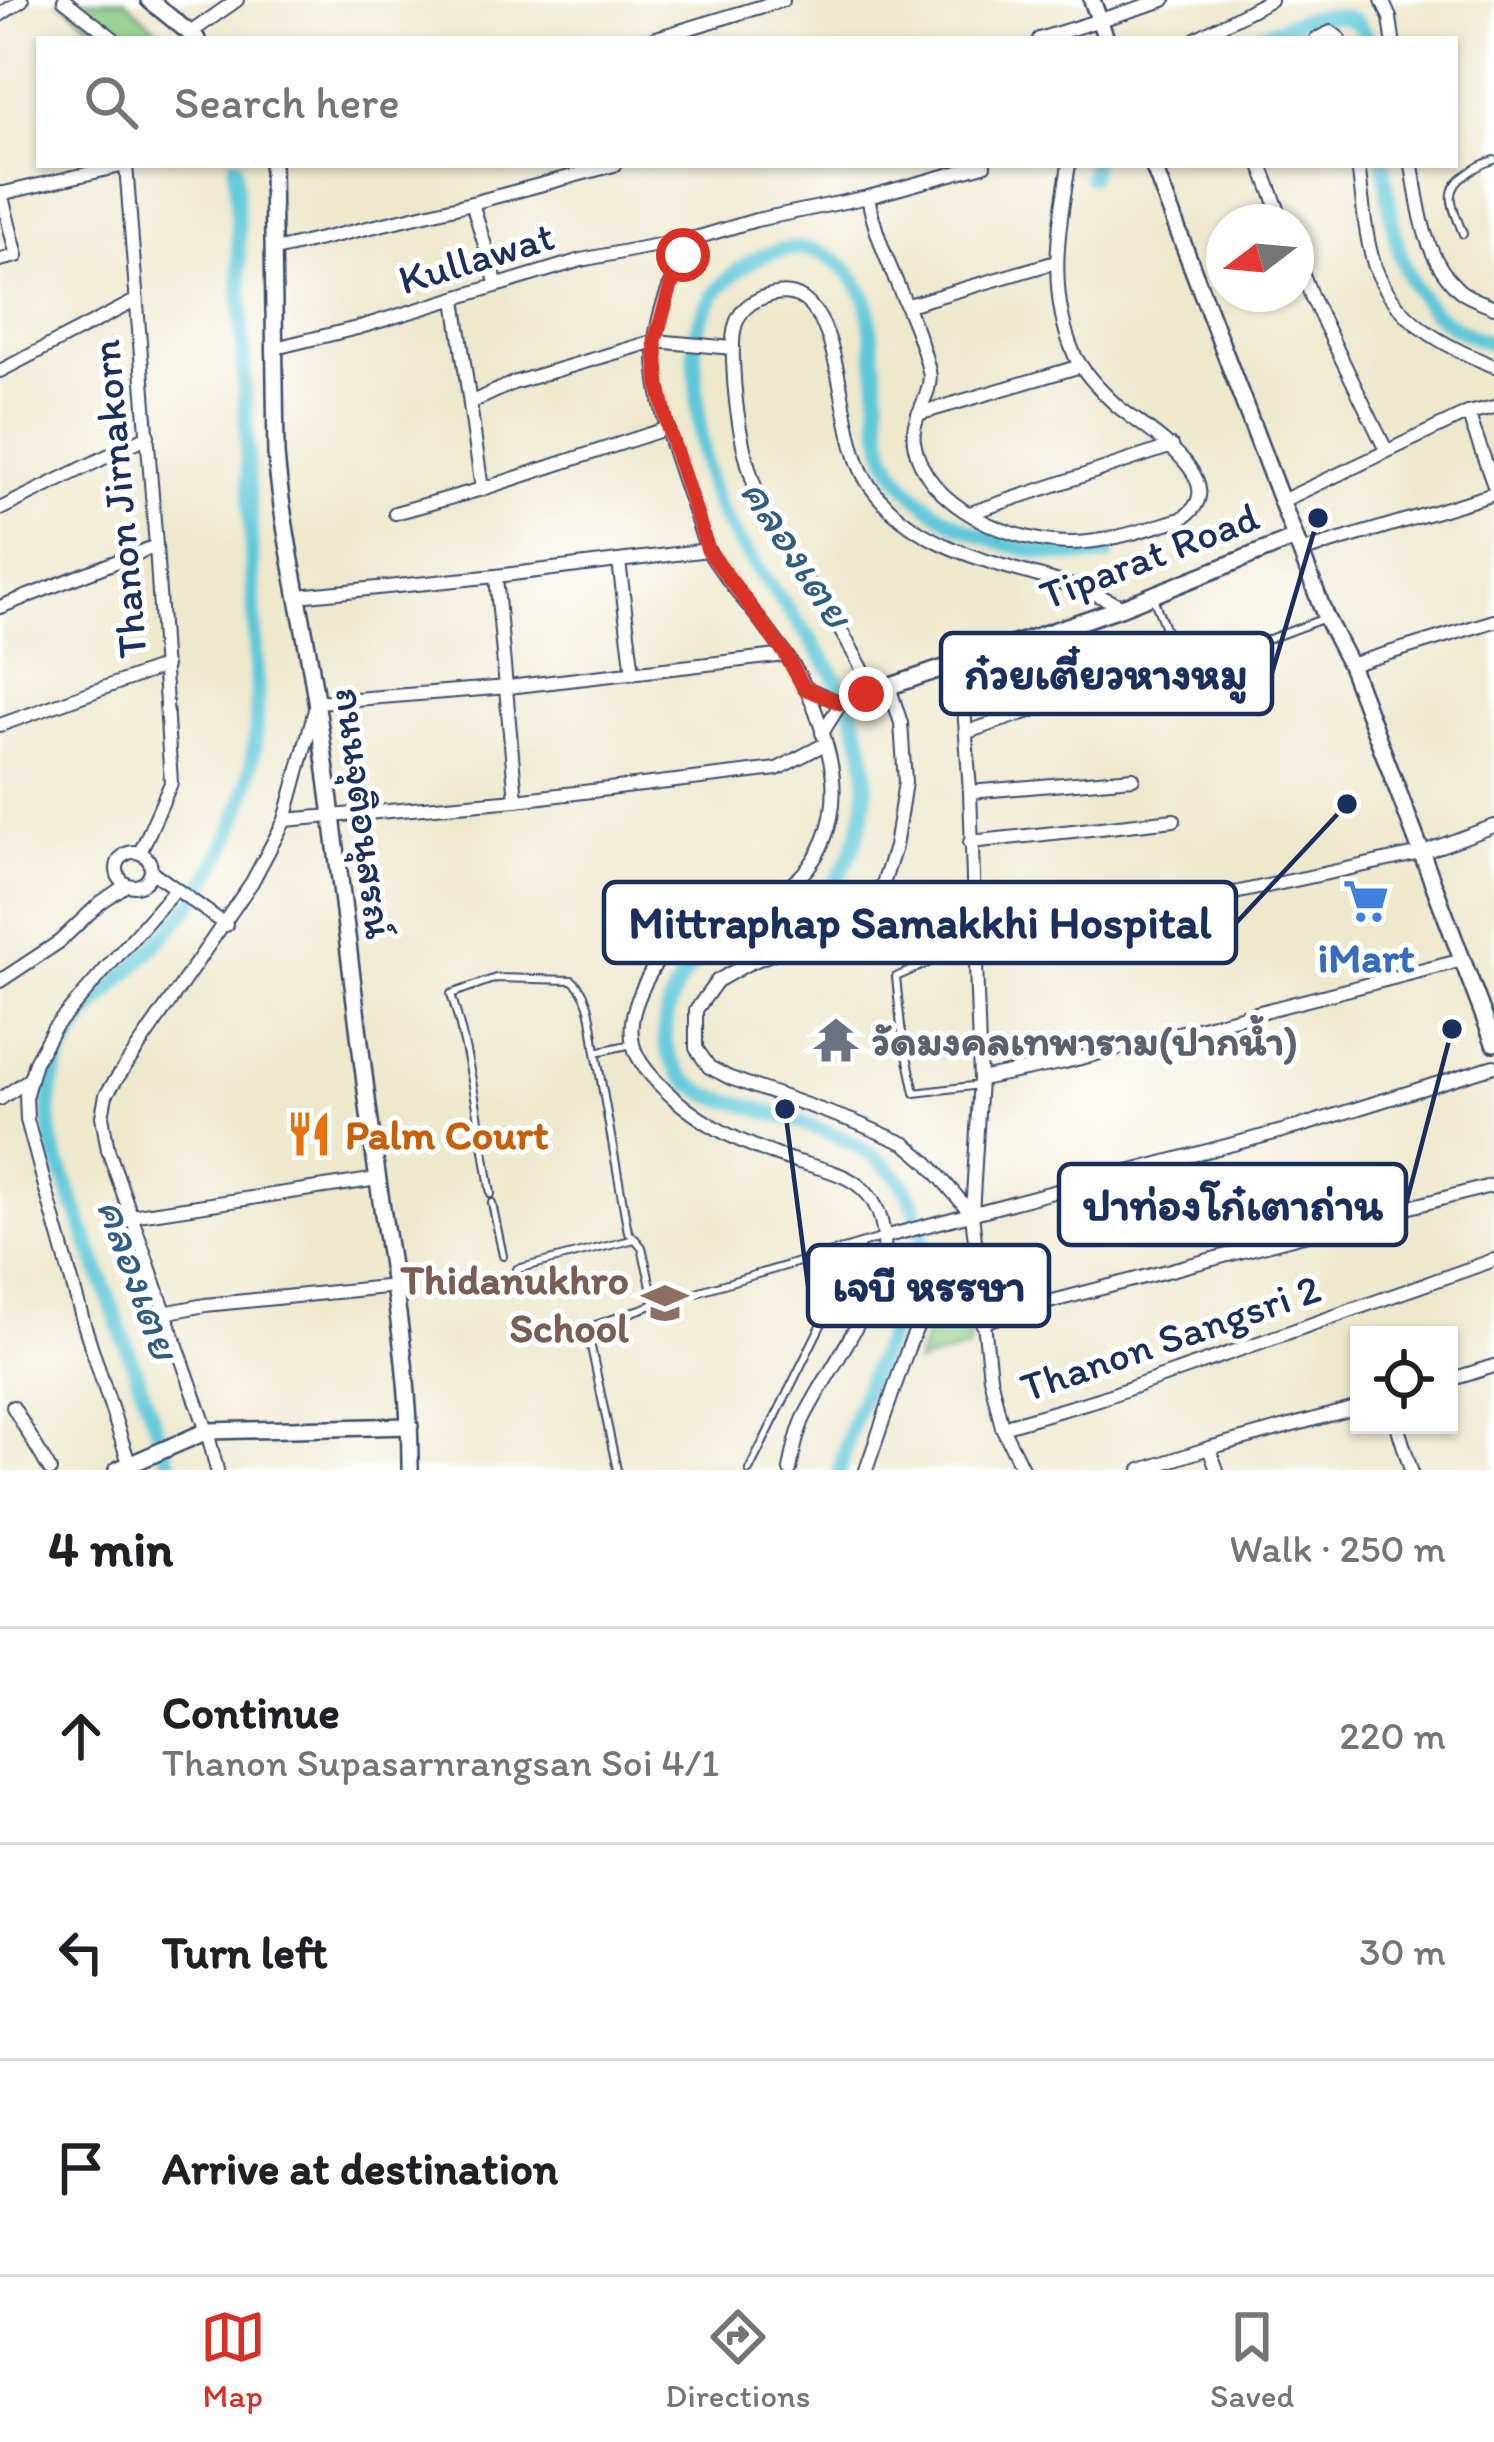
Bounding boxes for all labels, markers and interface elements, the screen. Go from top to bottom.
search box [36,36,1458,168]
icon: search [78,69,144,135]
text: Search here [174,75,400,129]
north arrow [1206,204,1314,312]
street label: Kullawat [392,210,560,305]
route start [656,228,710,282]
street label: Thanon Jirnakorn [79,338,158,660]
water label: คลองเตย [730,467,868,640]
street label: Tiparat Road [1032,490,1266,621]
callout: ก๋วยเตี๋ยวหางหมู [941,633,1272,714]
text: ก๋วยเตี๋ยวหางหมู [964,645,1248,704]
route end [839,667,893,721]
street label: ถนนจุติอนุสรณ์ [323,684,406,942]
supermarket icon: iMart [1341,876,1391,926]
callout: Mittraphap Samakkhi Hospital [604,882,1236,963]
text: Mittraphap Samakkhi Hospital [628,895,1212,949]
place label: iMart [1318,932,1415,983]
place label: วัดมงคลเทพาราม(ปากน้ำ) [872,1014,1298,1066]
temple icon: วัดมงคลเทพาราม(ปากน้ำ) [811,1015,861,1065]
restaurant icon: Palm Court [284,1109,334,1159]
place label: Palm Court [345,1109,549,1160]
callout: ปาท่องโก๋เตาถ่าน [1059,1164,1406,1245]
text: ปาท่องโก๋เตาถ่าน [1082,1177,1383,1231]
water label: คลองเตย [86,1190,195,1369]
callout: เจบี หรรษา [808,1245,1049,1326]
place label: Thidanukhro School [399,1254,629,1353]
text: เจบี หรรษา [832,1258,1026,1312]
street label: Thanon Sangsri 2 [1014,1262,1327,1413]
school or university icon: Thidanukhro School [640,1278,690,1328]
map controls [1350,1326,1458,1434]
button: locate [1350,1326,1458,1434]
text: 4 min [48,1518,173,1579]
text: Walk · 250 m [1229,1525,1446,1572]
text: Continue [162,1685,340,1739]
icon: ahead [48,1703,114,1769]
text: 220 m [1339,1712,1446,1759]
text: Thanon Supasarnrangsan Soi 4/1 [162,1739,719,1786]
icon: left [48,1919,114,1985]
text: Turn left [162,1925,328,1979]
text: 30 m [1359,1928,1446,1975]
icon: arrive [48,2135,114,2201]
text: Arrive at destination [162,2141,558,2195]
tab: Map [200,2304,266,2415]
tab: Directions [665,2304,810,2415]
tab: Saved [1210,2304,1294,2415]

